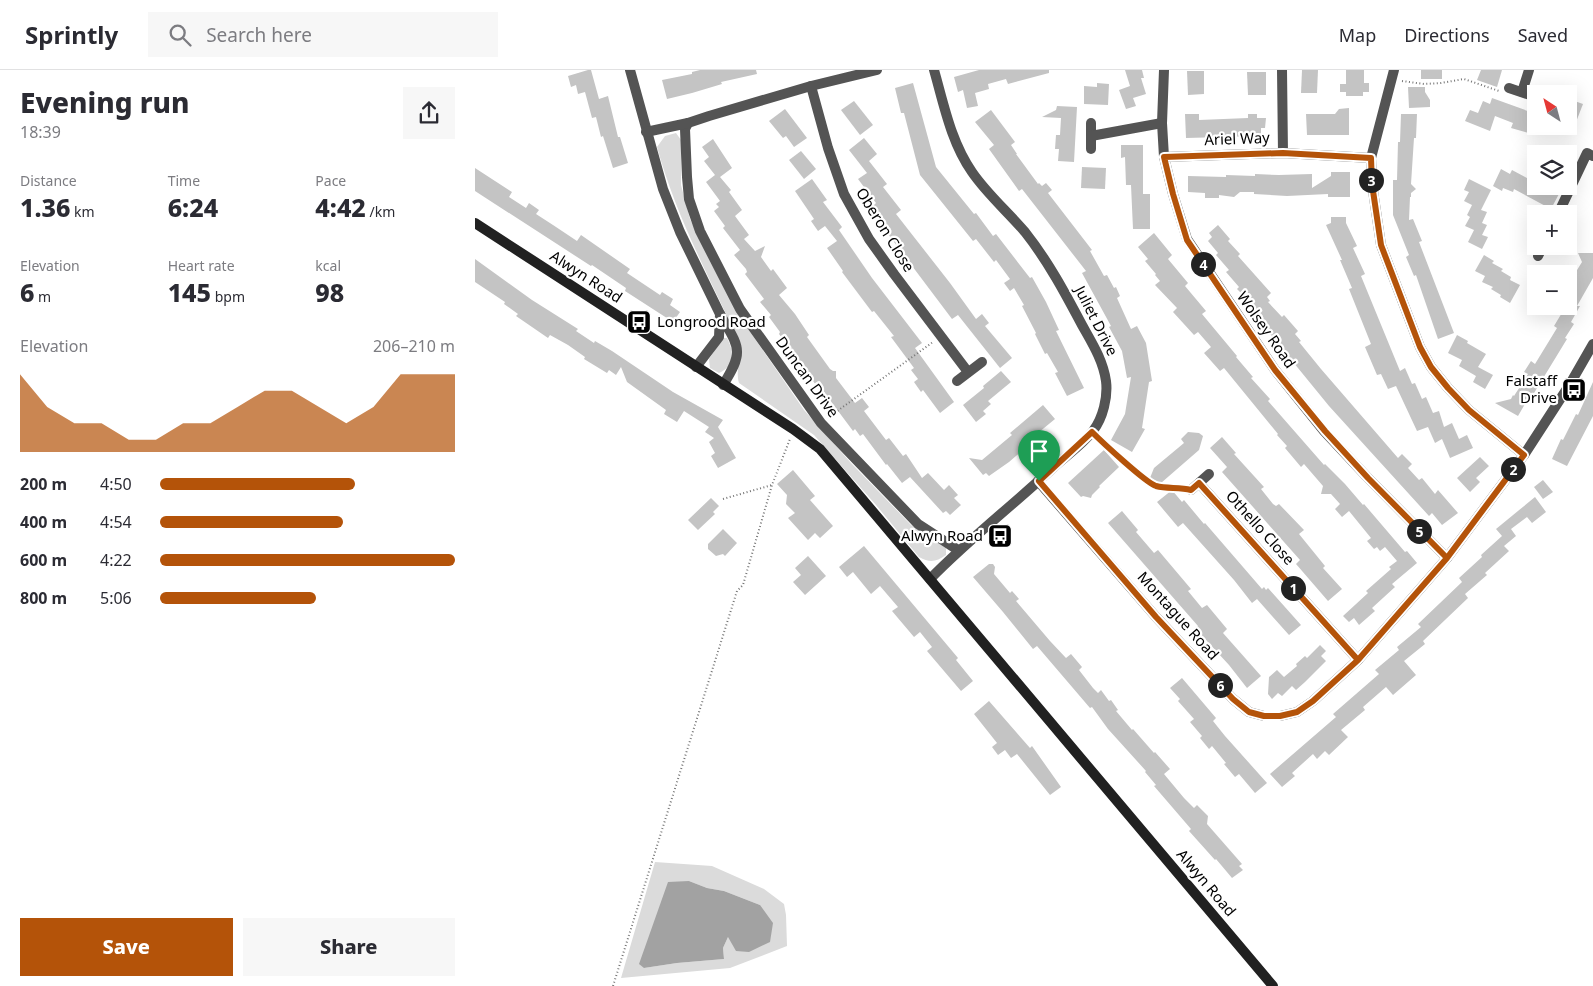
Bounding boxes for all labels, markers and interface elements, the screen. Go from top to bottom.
search box [148,12,498,57]
text: Sprintly [25,18,118,51]
icon: search [166,21,194,49]
text: Search here [206,22,312,48]
text: Map [1339,23,1376,47]
text: Directions [1404,23,1490,47]
text: Saved [1518,23,1568,47]
text: Evening run [20,83,189,121]
north arrow [1527,85,1577,135]
map controls [1527,85,1577,315]
button: share [403,87,455,139]
text: 18:39 [20,121,61,143]
street label: Ariel Way [1204,127,1270,149]
button: layers [1527,145,1577,195]
pin: 3 [1359,168,1383,192]
text: Distance [20,171,77,190]
text: Time [168,171,200,190]
text: Pace [315,171,346,190]
text: 3 [1367,171,1376,190]
street label: Oberon Close [852,184,920,275]
text: 1.36 [20,190,70,224]
text: 6:24 [168,190,218,224]
text: 4:42 [315,190,366,224]
text: km [70,202,95,221]
text: /km [366,202,395,221]
button: + [1527,205,1577,255]
street label: Alwyn Road [547,245,626,307]
pin: 4 [1191,252,1215,276]
text: 4 [1199,255,1208,274]
text: Elevation [20,256,80,275]
text: Heart rate [168,256,235,275]
text: kcal [315,256,341,275]
button: − [1527,265,1577,315]
text: 6 [20,275,34,309]
text: 145 [168,275,211,309]
text: 98 [315,275,344,309]
street label: Juliet Drive [1070,280,1123,359]
text: m [34,287,51,306]
text: bpm [211,287,245,306]
street label: Wolsey Road [1233,287,1301,372]
bus stop icon: Longrood Road [626,309,652,335]
place label: Longrood Road [657,311,766,331]
street label: Duncan Drive [772,332,844,421]
text: Elevation [20,335,88,357]
text: 206–210 m [373,335,455,357]
place label: Falstaff Drive [1506,370,1558,407]
bus stop icon: Falstaff Drive [1561,377,1587,403]
pin [1018,430,1060,481]
icon: arrive [1025,437,1053,465]
pin: 2 [1501,456,1525,482]
text: 2 [1509,460,1518,479]
text: 200 m [20,473,67,495]
text: 4:50 [100,473,132,495]
street label: Othello Close [1222,486,1300,569]
text: 400 m [20,511,67,533]
text: 4:54 [100,511,132,533]
pin: 5 [1407,518,1431,544]
text: 5 [1415,522,1424,541]
bus stop icon: Alwyn Road [987,523,1013,549]
place label: Alwyn Road [901,525,983,545]
text: 600 m [20,549,67,571]
text: 4:22 [100,549,132,571]
street label: Montague Road [1134,567,1224,664]
pin: 1 [1281,576,1305,600]
text: 1 [1289,579,1298,598]
text: 800 m [20,587,67,609]
text: 5:06 [100,587,132,609]
pin: 6 [1207,672,1233,698]
text: 6 [1216,676,1225,695]
street label: Alwyn Road [1173,844,1241,920]
button: Save [20,918,233,976]
button: Share [243,918,455,976]

